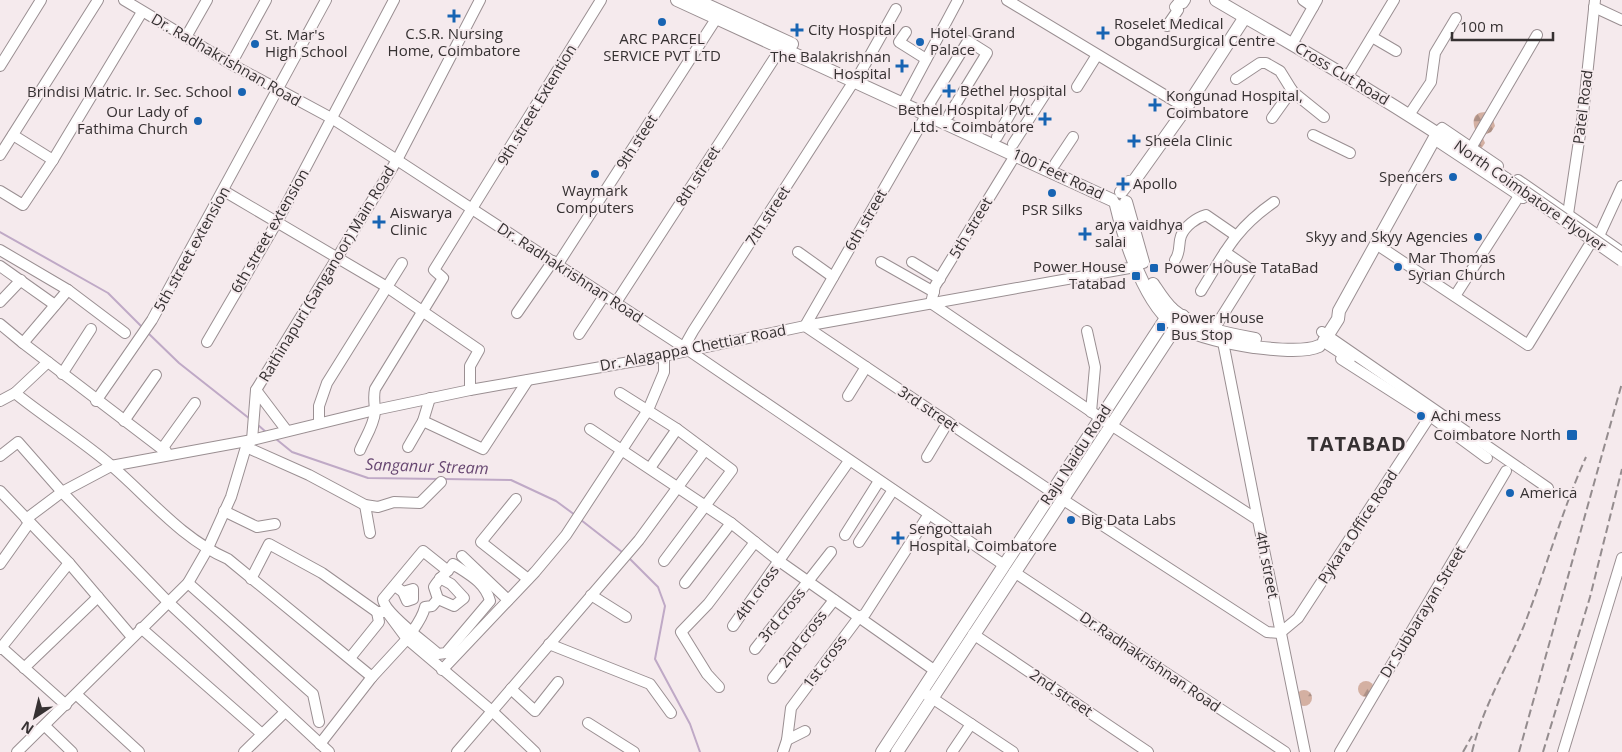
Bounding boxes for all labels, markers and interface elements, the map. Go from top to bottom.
street label: Dr. Radhakrishnan Road [148,8,305,110]
marker: C.S.R. Nursing Home, Coimbatore [447,9,461,23]
scale bar [1452,10,1553,42]
place label: Roselet Medical ObgandSurgical Centre [1114,13,1275,50]
marker: ARC PARCEL SERVICE PVT LTD [656,16,668,28]
text: 100 m [1460,16,1504,36]
place label: City Hospital [808,19,896,39]
place label: Hotel Grand Palace [930,22,1015,59]
place label: C.S.R. Nursing Home, Coimbatore [388,23,520,60]
marker: City Hospital [790,23,804,37]
place label: St. Mar's High School [265,24,348,61]
marker: Roselet Medical ObgandSurgical Centre [1096,26,1110,40]
place label: ARC PARCEL SERVICE PVT LTD [603,28,721,65]
marker: Hotel Grand Palace [914,36,926,48]
street label: Cross Cut Road [1292,37,1393,109]
marker: St. Mar's High School [249,38,261,50]
street label: 9th street Extention [492,40,580,169]
place label: The Balakrishnan Hospital [770,46,891,83]
marker: The Balakrishnan Hospital [895,59,909,73]
street label: Patel Road [1568,69,1596,145]
place label: Bethel Hospital [960,80,1066,100]
place label: Brindisi Matric. Ir. Sec. School [27,81,232,101]
marker: Bethel Hospital [942,84,956,98]
place label: Kongunad Hospital, Coimbatore [1166,85,1303,122]
marker: Brindisi Matric. Ir. Sec. School [236,86,248,98]
marker: Kongunad Hospital, Coimbatore [1148,98,1162,112]
place label: Bethel Hospital Pvt. Ltd. - Coimbatore [898,99,1034,136]
place label: Our Lady of Fathima Church [77,101,189,138]
street label: 9th steet [611,110,661,173]
marker: Bethel Hospital Pvt. Ltd. - Coimbatore [1038,112,1052,126]
marker: Our Lady of Fathima Church [192,115,204,127]
place label: Sheela Clinic [1145,130,1232,150]
marker: Sheela Clinic [1127,134,1141,148]
street label: North Coimbatore Flyover [1451,135,1611,255]
street label: 8th street [670,142,724,209]
street label: 100 Feet Road [1009,143,1108,203]
street label: Rathinapuri (Sanganoor) Main Road [254,162,399,385]
street label: 6th street extension [225,165,313,296]
place label: Spencers [1379,166,1443,186]
marker: Waymark Computers [589,168,601,180]
marker: Spencers [1447,171,1459,183]
place label: Apollo [1133,173,1177,193]
marker: Apollo [1117,178,1129,190]
place label: Waymark Computers [556,180,634,217]
street label: 5th street extension [148,182,234,315]
street label: 7th street [740,182,794,249]
street label: 6th street [840,185,891,254]
marker: PSR Silks [1046,187,1058,199]
street label: 5th street [944,193,996,262]
place label: PSR Silks [1021,199,1083,219]
place label: Aiswarya Clinic [390,202,452,239]
place label: arya vaidhya salai [1095,214,1183,251]
marker: Aiswarya Clinic [372,215,386,229]
street label: Dr. Radhakrishnan Road [494,218,647,327]
place label: Skyy and Skyy Agencies [1306,226,1468,246]
marker: arya vaidhya salai [1079,228,1091,240]
marker: Skyy and Skyy Agencies [1472,231,1484,243]
place label: Mar Thomas Syrian Church [1408,247,1505,284]
place label: Power House Tatabad [1033,256,1126,293]
place label: Power House TataBad [1164,257,1318,277]
marker: Mar Thomas Syrian Church [1392,261,1404,273]
marker: Power House TataBad [1148,262,1160,274]
marker: Power House Tatabad [1130,270,1142,282]
place label: Power House Bus Stop [1171,307,1264,344]
street label: Dr. Alagappa Chettiar Road [598,319,788,375]
marker: Power House Bus Stop [1155,321,1167,333]
street label: 3rd street [895,381,963,436]
street label: Raju Naidu Road [1035,400,1115,509]
place label: Achi mess [1431,405,1501,425]
marker: Achi mess [1415,410,1427,422]
place label: Coimbatore North [1434,424,1561,444]
marker: Coimbatore North [1565,428,1579,442]
district label: TATABAD [1307,430,1407,457]
water label: Sanganur Stream [365,453,489,479]
street label: Pykara Office Road [1313,466,1401,587]
place label: America [1520,482,1577,502]
marker: America [1504,487,1516,499]
place label: Big Data Labs [1081,509,1176,529]
marker: Big Data Labs [1065,514,1077,526]
place label: Sengottaiah Hospital, Coimbatore [909,518,1057,555]
street label: 4th street [1252,530,1284,600]
marker: Sengottaiah Hospital, Coimbatore [891,531,905,545]
street label: Dr Subbarayan Street [1375,542,1469,681]
street label: 4th cross [729,561,783,624]
street label: 3rd cross [753,583,809,646]
street label: 2nd cross [774,606,831,671]
street label: Dr.Radhakrishnan Road [1076,607,1225,716]
street label: 1st cross [798,631,851,692]
street label: 2nd street [1026,664,1097,721]
north arrow [10,692,60,742]
text: N [17,717,37,739]

